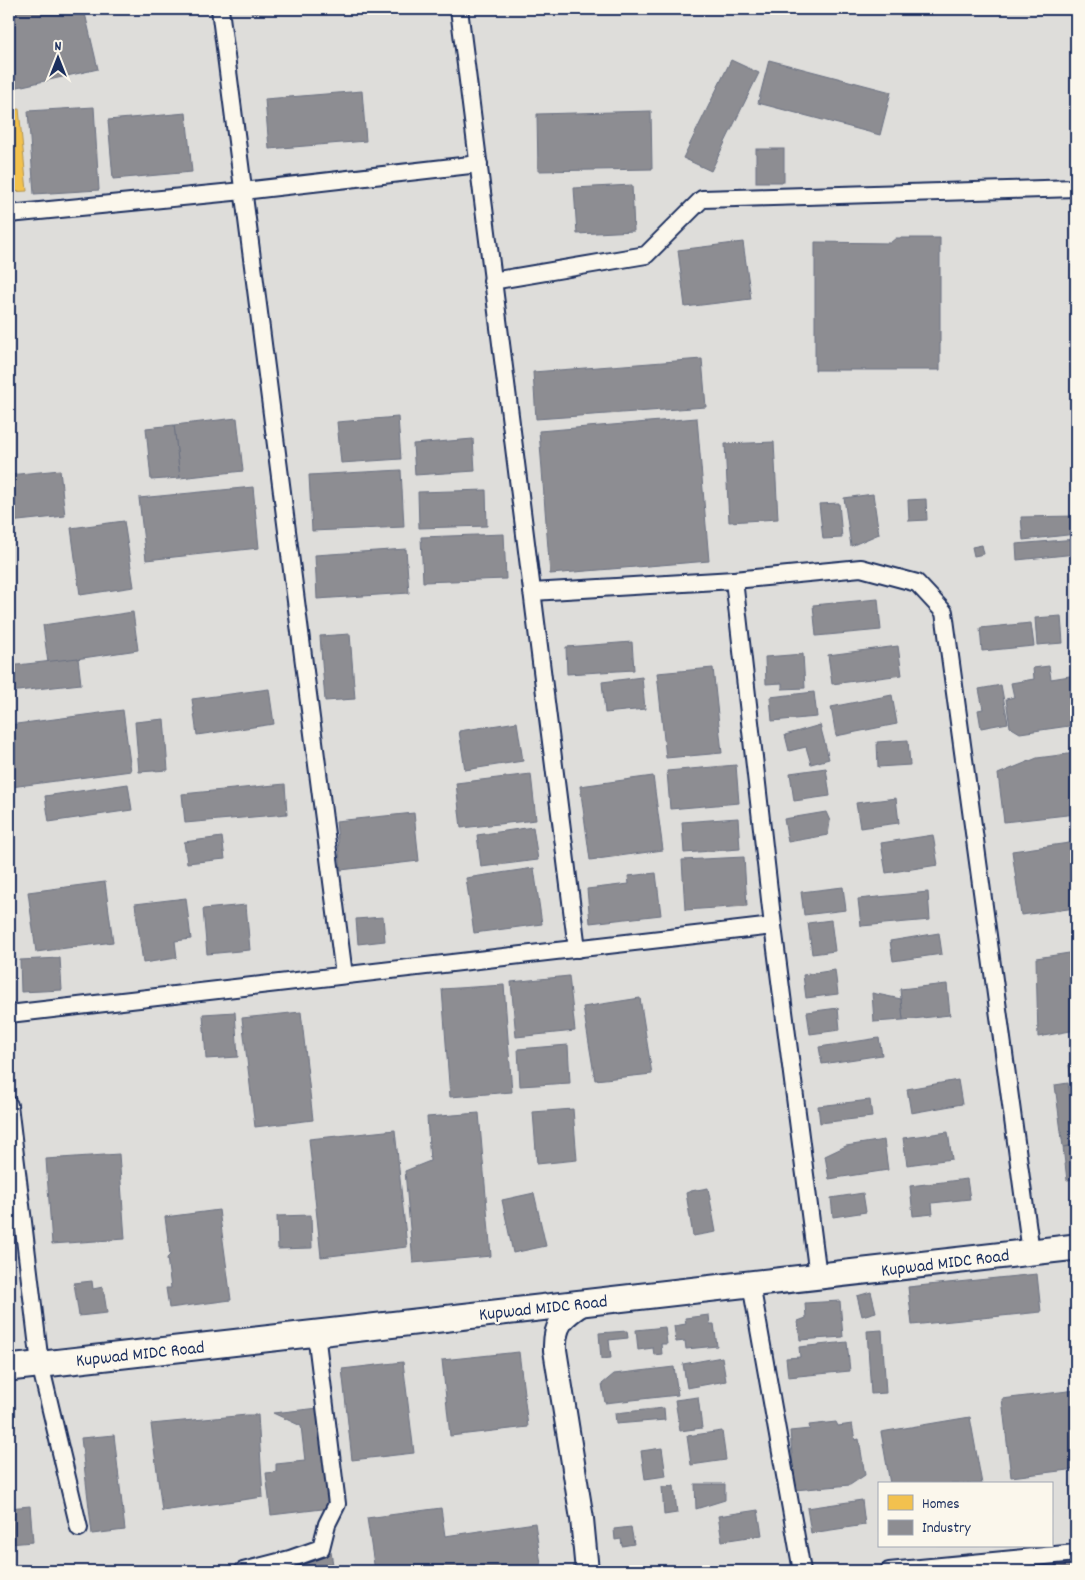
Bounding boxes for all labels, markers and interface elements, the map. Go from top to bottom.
north arrow [32,32,82,82]
text: N [55,37,62,57]
street label: Kupwad MIDC Road [880,1244,1011,1285]
street label: Kupwad MIDC Road [478,1290,609,1329]
street label: Kupwad MIDC Road [75,1336,206,1375]
legend [878,1482,1052,1548]
text: Homes [922,1494,960,1516]
text: Industry [922,1518,971,1540]

